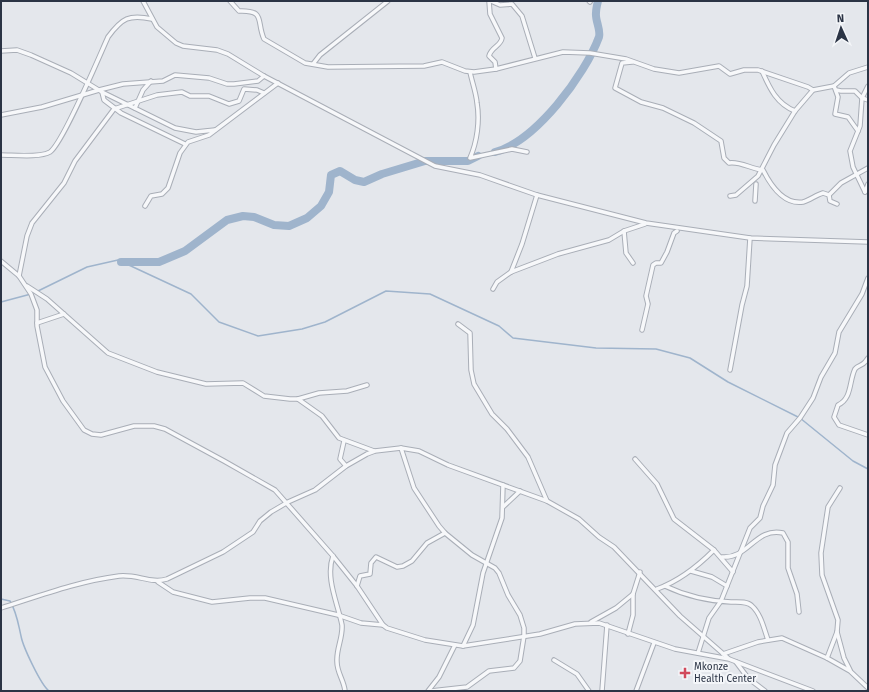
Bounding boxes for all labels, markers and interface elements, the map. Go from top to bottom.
north arrow [821,8,861,48]
text: N [837,12,844,25]
place label: Mkonze Health Center [694,661,756,685]
marker: Mkonze Health Center [679,667,691,679]

